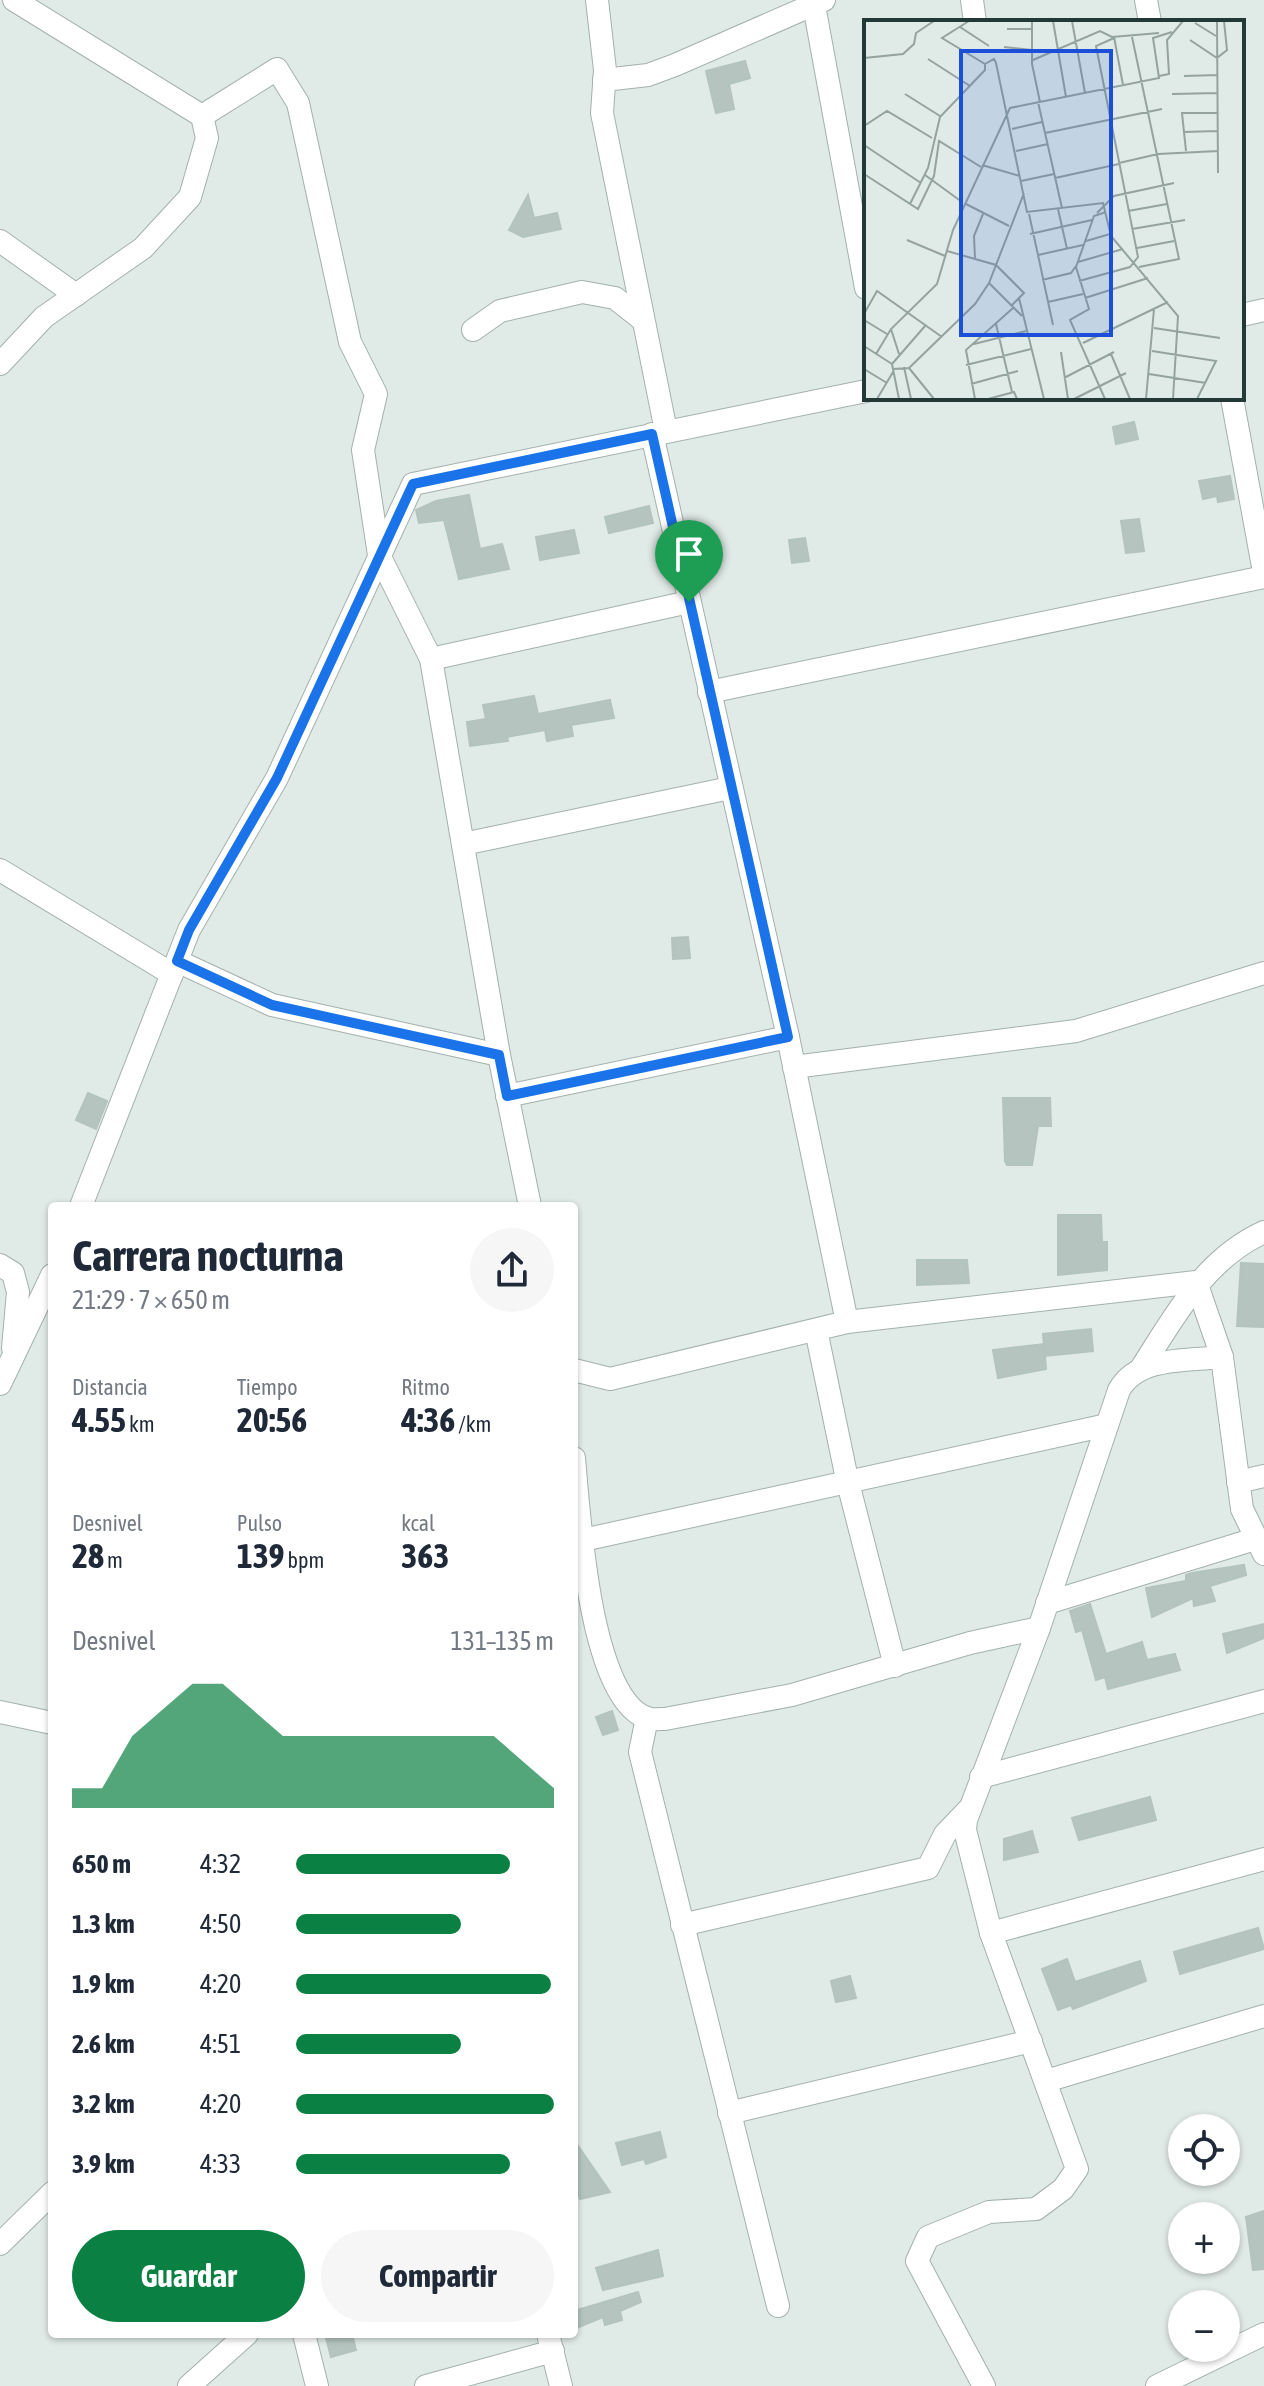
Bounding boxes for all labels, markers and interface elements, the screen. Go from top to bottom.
inset map [864,20,1244,400]
pin [655,520,723,602]
icon: arrive [667,532,711,576]
button: share [470,1228,554,1312]
text: Carrera nocturna [72,1230,344,1280]
text: 21:29 · 7 × 650 m [72,1285,230,1315]
text: Distancia [72,1374,148,1400]
text: Tiempo [237,1374,298,1400]
text: Ritmo [401,1374,450,1400]
text: 4.55 [72,1400,126,1439]
text: 20:56 [237,1400,307,1439]
text: 4:36 [401,1400,455,1439]
text: km [126,1411,155,1437]
text: /km [455,1411,491,1437]
text: Desnivel [72,1510,142,1536]
text: Pulso [237,1510,282,1536]
text: kcal [401,1510,435,1536]
text: 28 [72,1536,104,1575]
text: 139 [237,1536,285,1575]
text: 363 [401,1536,449,1575]
text: m [104,1547,123,1573]
text: bpm [285,1547,324,1573]
text: Desnivel [72,1626,155,1656]
text: 131–135 m [451,1626,554,1656]
text: 650 m [72,1849,131,1879]
text: 4:32 [200,1849,241,1879]
text: 1.3 km [72,1909,135,1939]
text: 4:50 [200,1909,241,1939]
text: 1.9 km [72,1969,135,1999]
text: 4:20 [200,1969,241,1999]
text: 2.6 km [72,2029,135,2059]
text: 4:51 [200,2029,241,2059]
text: 3.2 km [72,2089,135,2119]
text: 4:20 [200,2089,241,2119]
map controls [1168,2114,1240,2362]
button: locate [1168,2114,1240,2186]
text: 3.9 km [72,2149,135,2179]
text: 4:33 [200,2149,241,2179]
button: + [1168,2202,1240,2274]
button: Guardar [72,2230,305,2322]
button: Compartir [321,2230,554,2322]
button: − [1168,2290,1240,2362]

